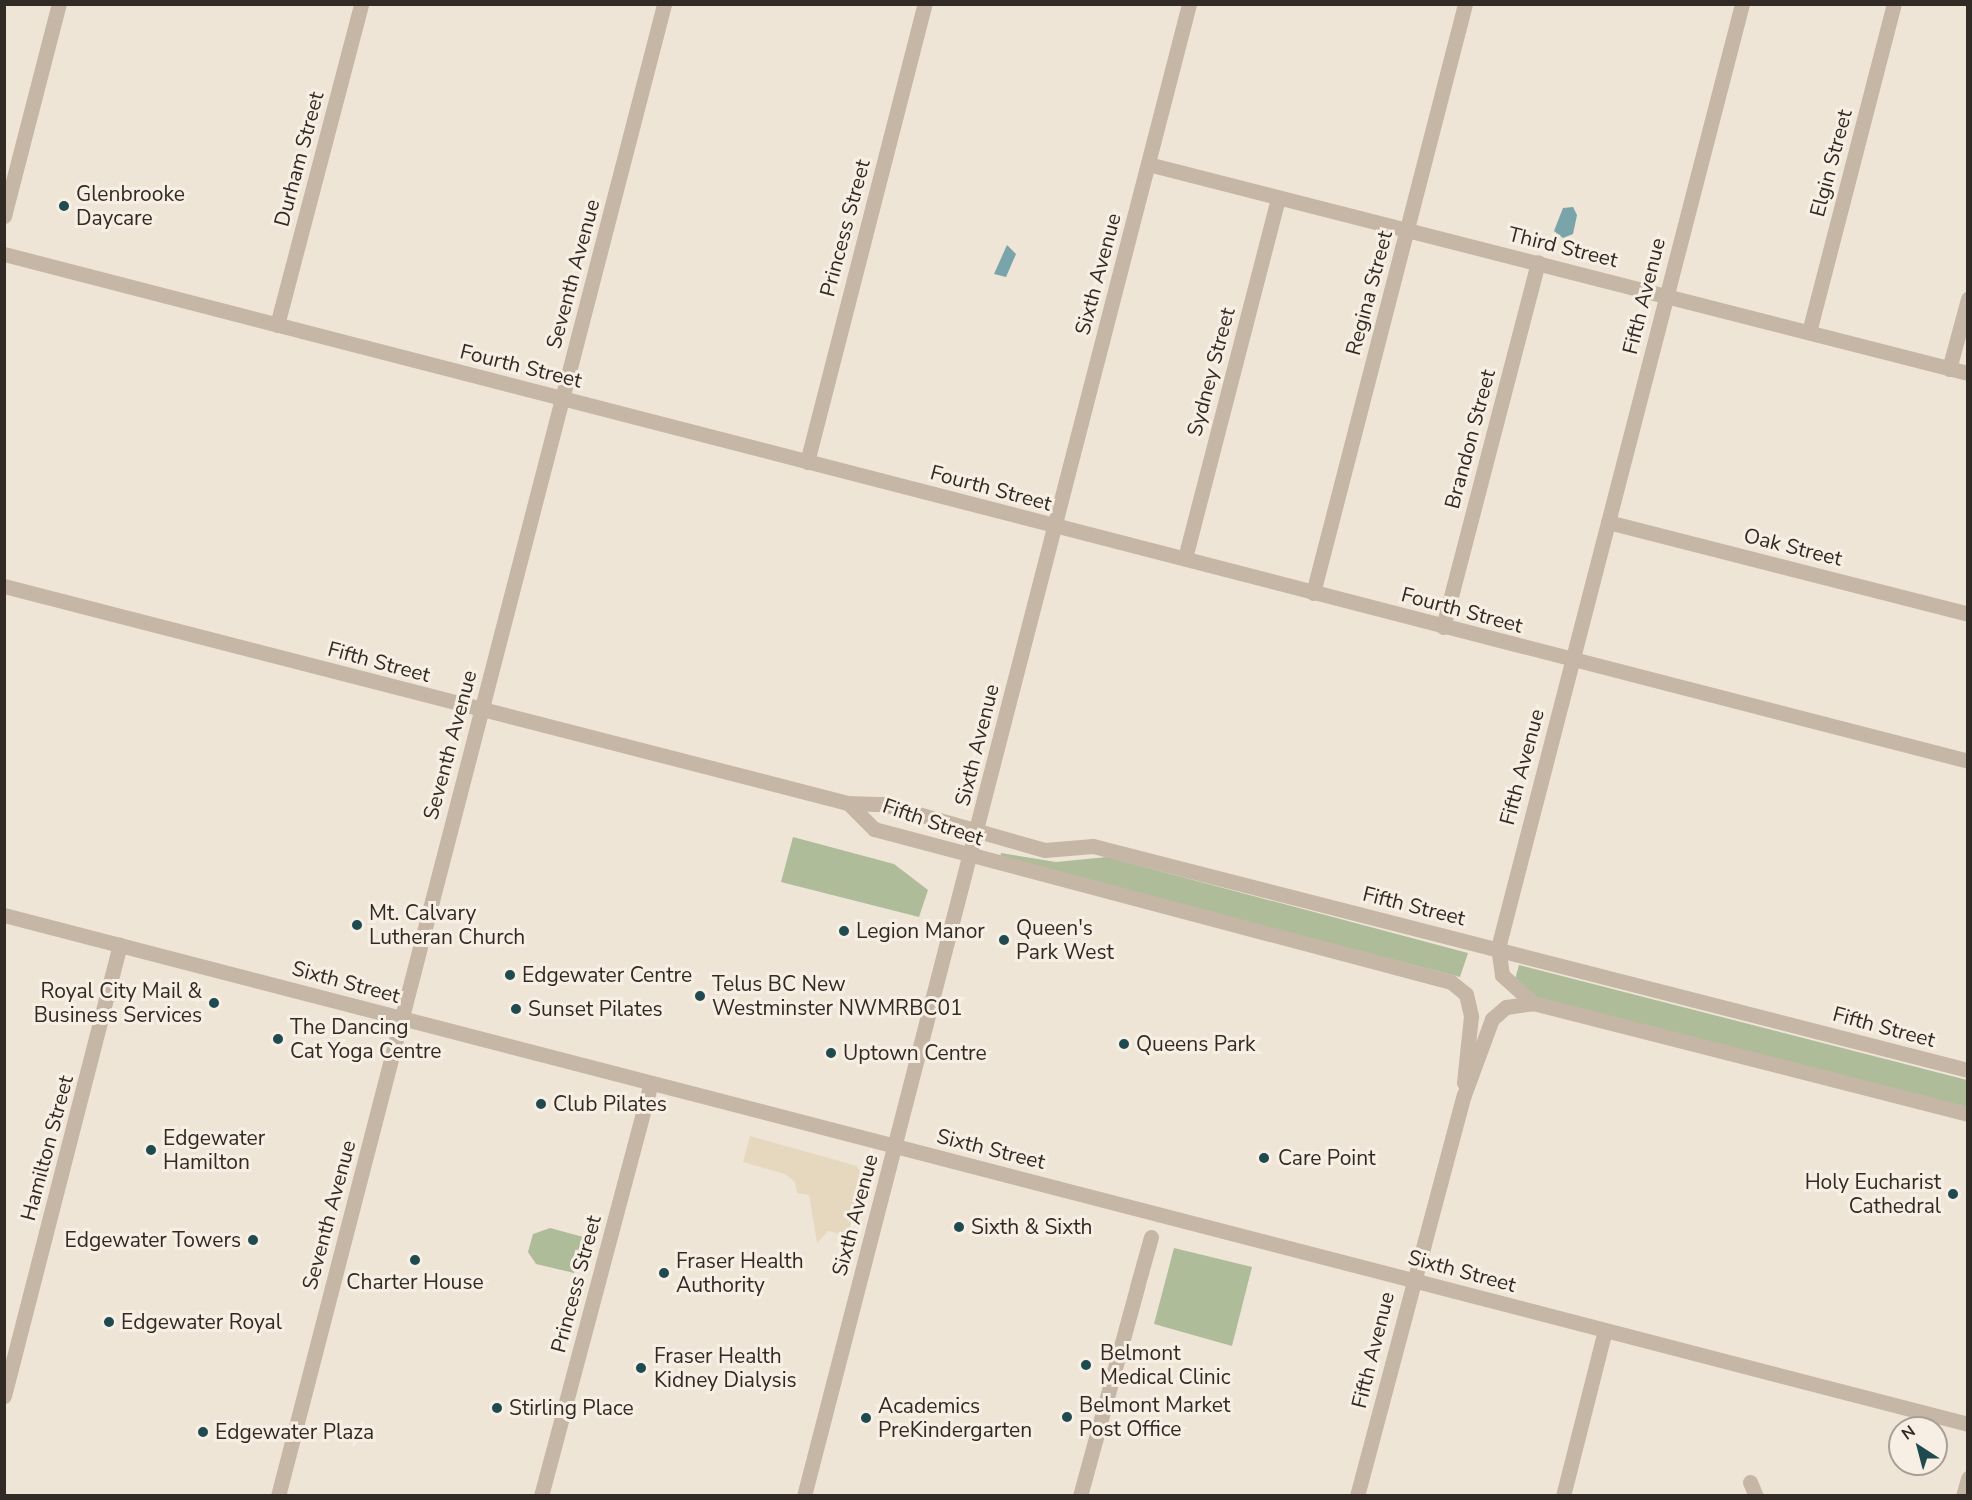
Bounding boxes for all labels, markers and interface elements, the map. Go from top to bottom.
street label: Durham Street [269,89,329,229]
street label: Elgin Street [1805,107,1857,219]
street label: Princess Street [815,157,875,299]
place label: Glenbrooke Daycare [76,181,185,231]
street label: Seventh Avenue [541,196,605,352]
marker: Glenbrooke Daycare [57,199,71,213]
street label: Sixth Avenue [1070,210,1126,338]
street label: Third Street [1506,221,1620,273]
street label: Regina Street [1340,228,1398,358]
street label: Fifth Avenue [1617,235,1671,357]
street label: Sydney Street [1182,305,1240,439]
street label: Fourth Street [457,339,585,393]
street label: Brandon Street [1439,367,1501,511]
street label: Fourth Street [928,460,1054,516]
street label: Oak Street [1741,523,1845,571]
street label: Fourth Street [1399,582,1525,638]
street label: Fifth Street [325,636,433,688]
street label: Seventh Avenue [418,667,482,823]
street label: Sixth Avenue [950,681,1004,809]
street label: Fifth Avenue [1494,706,1550,828]
street label: Fifth Street [879,793,987,851]
street label: Fifth Street [1360,881,1468,931]
place label: Mt. Calvary Lutheran Church [369,900,525,950]
place label: Queen's Park West [1016,915,1114,965]
marker: Mt. Calvary Lutheran Church [350,918,364,932]
place label: Legion Manor [856,918,985,944]
marker: Legion Manor [837,924,851,938]
marker: Queen's Park West [997,933,1011,947]
street label: Sixth Street [289,955,403,1009]
place label: Edgewater Centre [522,962,692,988]
marker: Edgewater Centre [503,968,517,982]
place label: Telus BC New Westminster NWMRBC01 [712,971,963,1021]
place label: Royal City Mail & Business Services [34,978,202,1028]
marker: Telus BC New Westminster NWMRBC01 [693,989,707,1003]
marker: Royal City Mail & Business Services [207,996,221,1010]
place label: Sunset Pilates [528,996,663,1022]
street label: Fifth Street [1830,1001,1938,1053]
marker: Sunset Pilates [509,1002,523,1016]
place label: The Dancing Cat Yoga Centre [290,1014,441,1064]
place label: Queens Park [1136,1031,1256,1057]
marker: The Dancing Cat Yoga Centre [271,1032,285,1046]
marker: Queens Park [1117,1037,1131,1051]
place label: Uptown Centre [843,1040,987,1066]
marker: Uptown Centre [824,1046,838,1060]
street label: Hamilton Street [15,1073,79,1223]
place label: Club Pilates [553,1091,667,1117]
marker: Club Pilates [534,1097,548,1111]
street label: Sixth Street [934,1123,1048,1175]
place label: Edgewater Hamilton [163,1125,265,1175]
street label: Seventh Avenue [297,1137,361,1293]
marker: Edgewater Hamilton [144,1143,158,1157]
place label: Care Point [1278,1145,1376,1171]
marker: Care Point [1255,1149,1273,1167]
street label: Sixth Avenue [827,1151,883,1279]
place label: Holy Eucharist Cathedral [1805,1169,1941,1219]
marker: Holy Eucharist Cathedral [1946,1187,1960,1201]
street label: Princess Street [546,1213,606,1355]
place label: Sixth & Sixth [971,1214,1093,1240]
marker: Sixth & Sixth [952,1220,966,1234]
place label: Edgewater Towers [65,1227,241,1253]
marker: Edgewater Towers [246,1233,260,1247]
street label: Sixth Street [1405,1244,1519,1298]
place label: Fraser Health Authority [676,1248,804,1298]
marker: Charter House [408,1253,422,1267]
marker: Fraser Health Authority [657,1266,671,1280]
place label: Charter House [346,1269,484,1295]
street label: Fifth Avenue [1346,1289,1400,1411]
place label: Edgewater Royal [121,1309,282,1335]
marker: Edgewater Royal [102,1315,116,1329]
place label: Belmont Medical Clinic [1100,1340,1230,1390]
place label: Fraser Health Kidney Dialysis [654,1343,797,1393]
marker: Belmont Medical Clinic [1077,1356,1095,1374]
marker: Fraser Health Kidney Dialysis [632,1359,650,1377]
place label: Belmont Market Post Office [1079,1392,1230,1442]
place label: Academics PreKindergarten [878,1393,1032,1443]
place label: Stirling Place [509,1395,634,1421]
marker: Stirling Place [490,1401,504,1415]
marker: Belmont Market Post Office [1060,1410,1074,1424]
marker: Academics PreKindergarten [859,1411,873,1425]
north arrow [1888,1416,1948,1476]
place label: Edgewater Plaza [215,1419,374,1445]
text: N [1897,1421,1920,1445]
marker: Edgewater Plaza [196,1425,210,1439]

